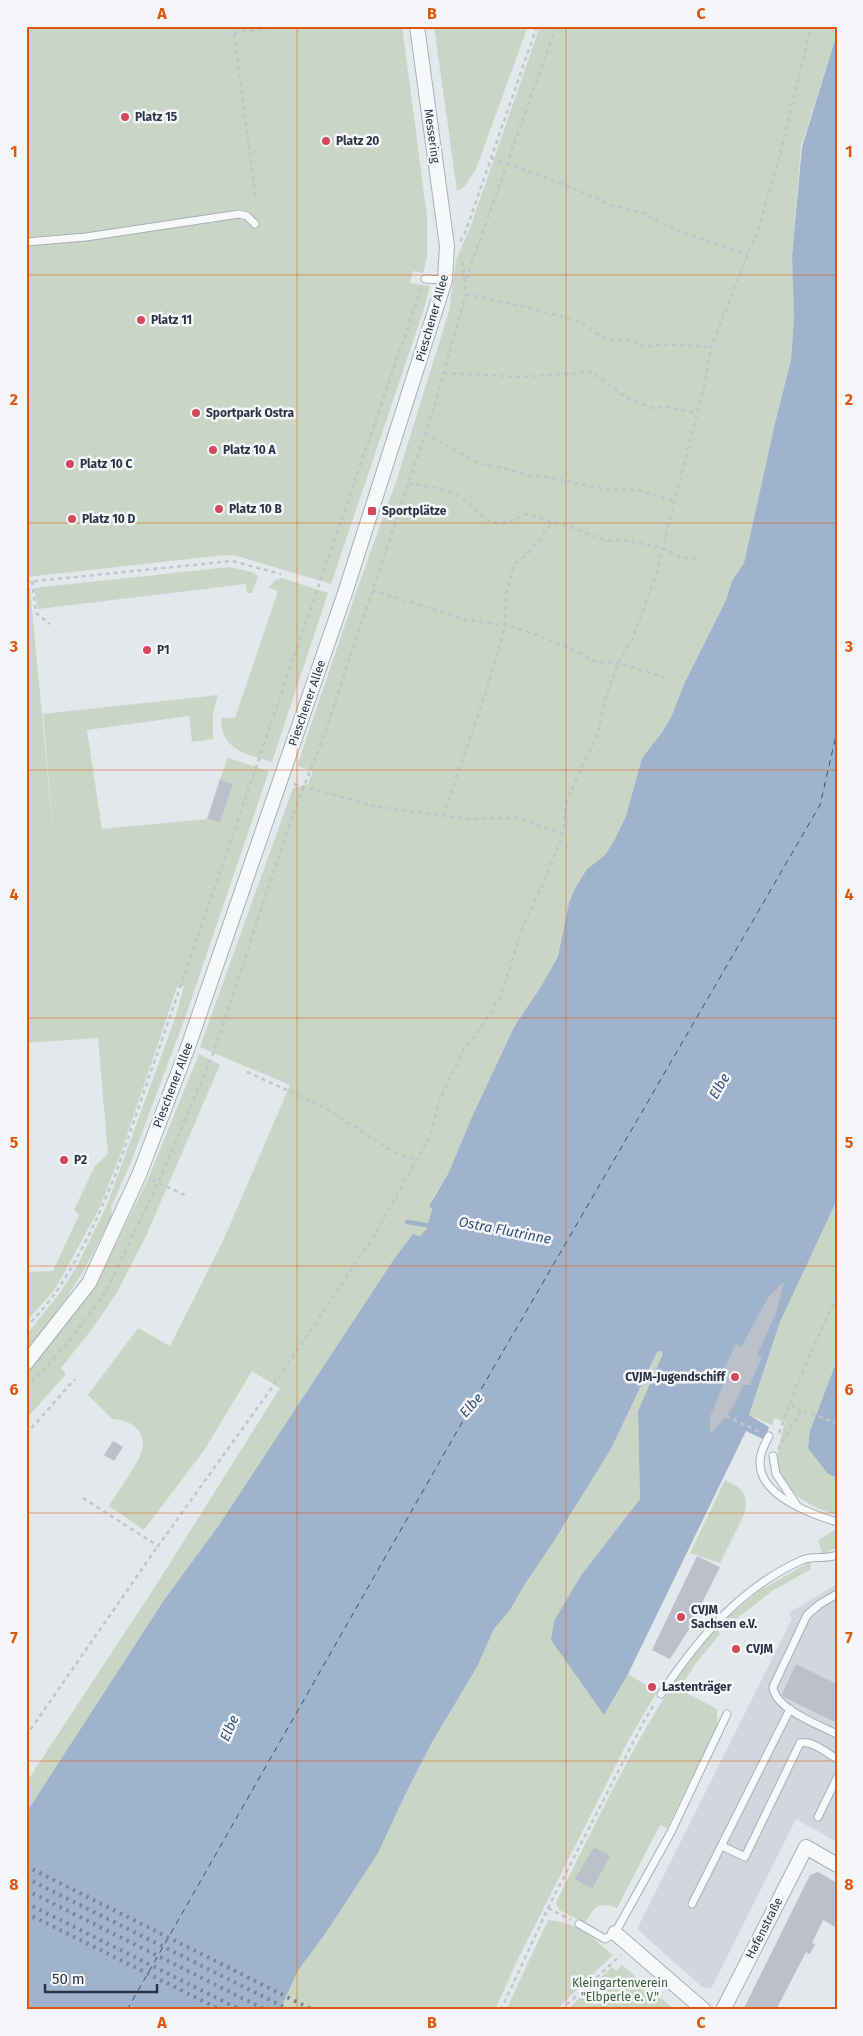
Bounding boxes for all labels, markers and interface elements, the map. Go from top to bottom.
text: A [156,4,167,23]
text: B [427,4,437,23]
text: C [696,4,706,23]
street label: Messering [421,108,443,165]
place label: Platz 15 [135,110,178,124]
marker: Platz 15 [119,111,131,123]
place label: Platz 20 [336,134,379,148]
marker: Platz 20 [320,135,332,147]
text: 1 [10,142,18,161]
text: 1 [845,142,853,161]
street label: Pieschener Allee [413,273,451,363]
place label: Platz 11 [151,313,192,327]
marker: Platz 11 [135,314,147,326]
text: 2 [10,390,18,409]
text: 2 [845,390,853,409]
place label: Sportpark Ostra [206,406,294,420]
marker: Sportpark Ostra [190,407,202,419]
place label: Platz 10 A [223,443,277,457]
marker: Platz 10 A [207,444,219,456]
place label: Platz 10 C [80,457,133,471]
marker: Platz 10 C [64,458,76,470]
place label: Platz 10 B [229,502,283,516]
marker: Platz 10 B [213,503,225,515]
place label: Sportplätze [382,504,447,518]
marker: Sportplätze [366,505,378,517]
place label: Platz 10 D [82,512,136,526]
marker: Platz 10 D [66,513,78,525]
text: 3 [9,637,18,656]
text: 3 [844,637,853,656]
place label: P1 [157,643,170,657]
marker: P1 [141,644,153,656]
street label: Pieschener Allee [286,658,328,748]
text: 4 [9,885,19,904]
text: 4 [844,885,854,904]
street label: Pieschener Allee [150,1040,196,1130]
water label: Elbe [705,1070,733,1102]
text: 5 [10,1133,19,1152]
text: 5 [845,1133,854,1152]
place label: P2 [74,1153,87,1167]
marker: P2 [58,1154,70,1166]
water label: Ostra Flutrinne [457,1213,553,1248]
place label: CVJM-Jugendschiff [625,1370,727,1384]
marker: CVJM-Jugendschiff [729,1371,741,1383]
text: 6 [9,1380,19,1399]
text: 6 [844,1380,854,1399]
water label: Elbe [456,1390,487,1421]
place label: CVJM Sachsen e.V. [691,1603,757,1631]
marker: CVJM Sachsen e.V. [675,1611,687,1623]
text: 7 [10,1628,18,1647]
text: 7 [845,1628,853,1647]
place label: CVJM [746,1642,773,1656]
marker: CVJM [730,1643,742,1655]
place label: Lastenträger [662,1680,732,1694]
marker: Lastenträger [646,1681,658,1693]
water label: Elbe [216,1713,243,1744]
text: 8 [9,1875,19,1894]
text: 8 [844,1875,854,1894]
street label: Hafenstraße [743,1895,785,1961]
scale bar [45,1961,158,1993]
text: 50 m [52,1970,85,1988]
park label: Kleingartenverein "Elbperle e. V." [572,1976,668,2004]
text: A [156,2013,167,2032]
text: B [427,2013,437,2032]
text: C [696,2013,706,2032]

